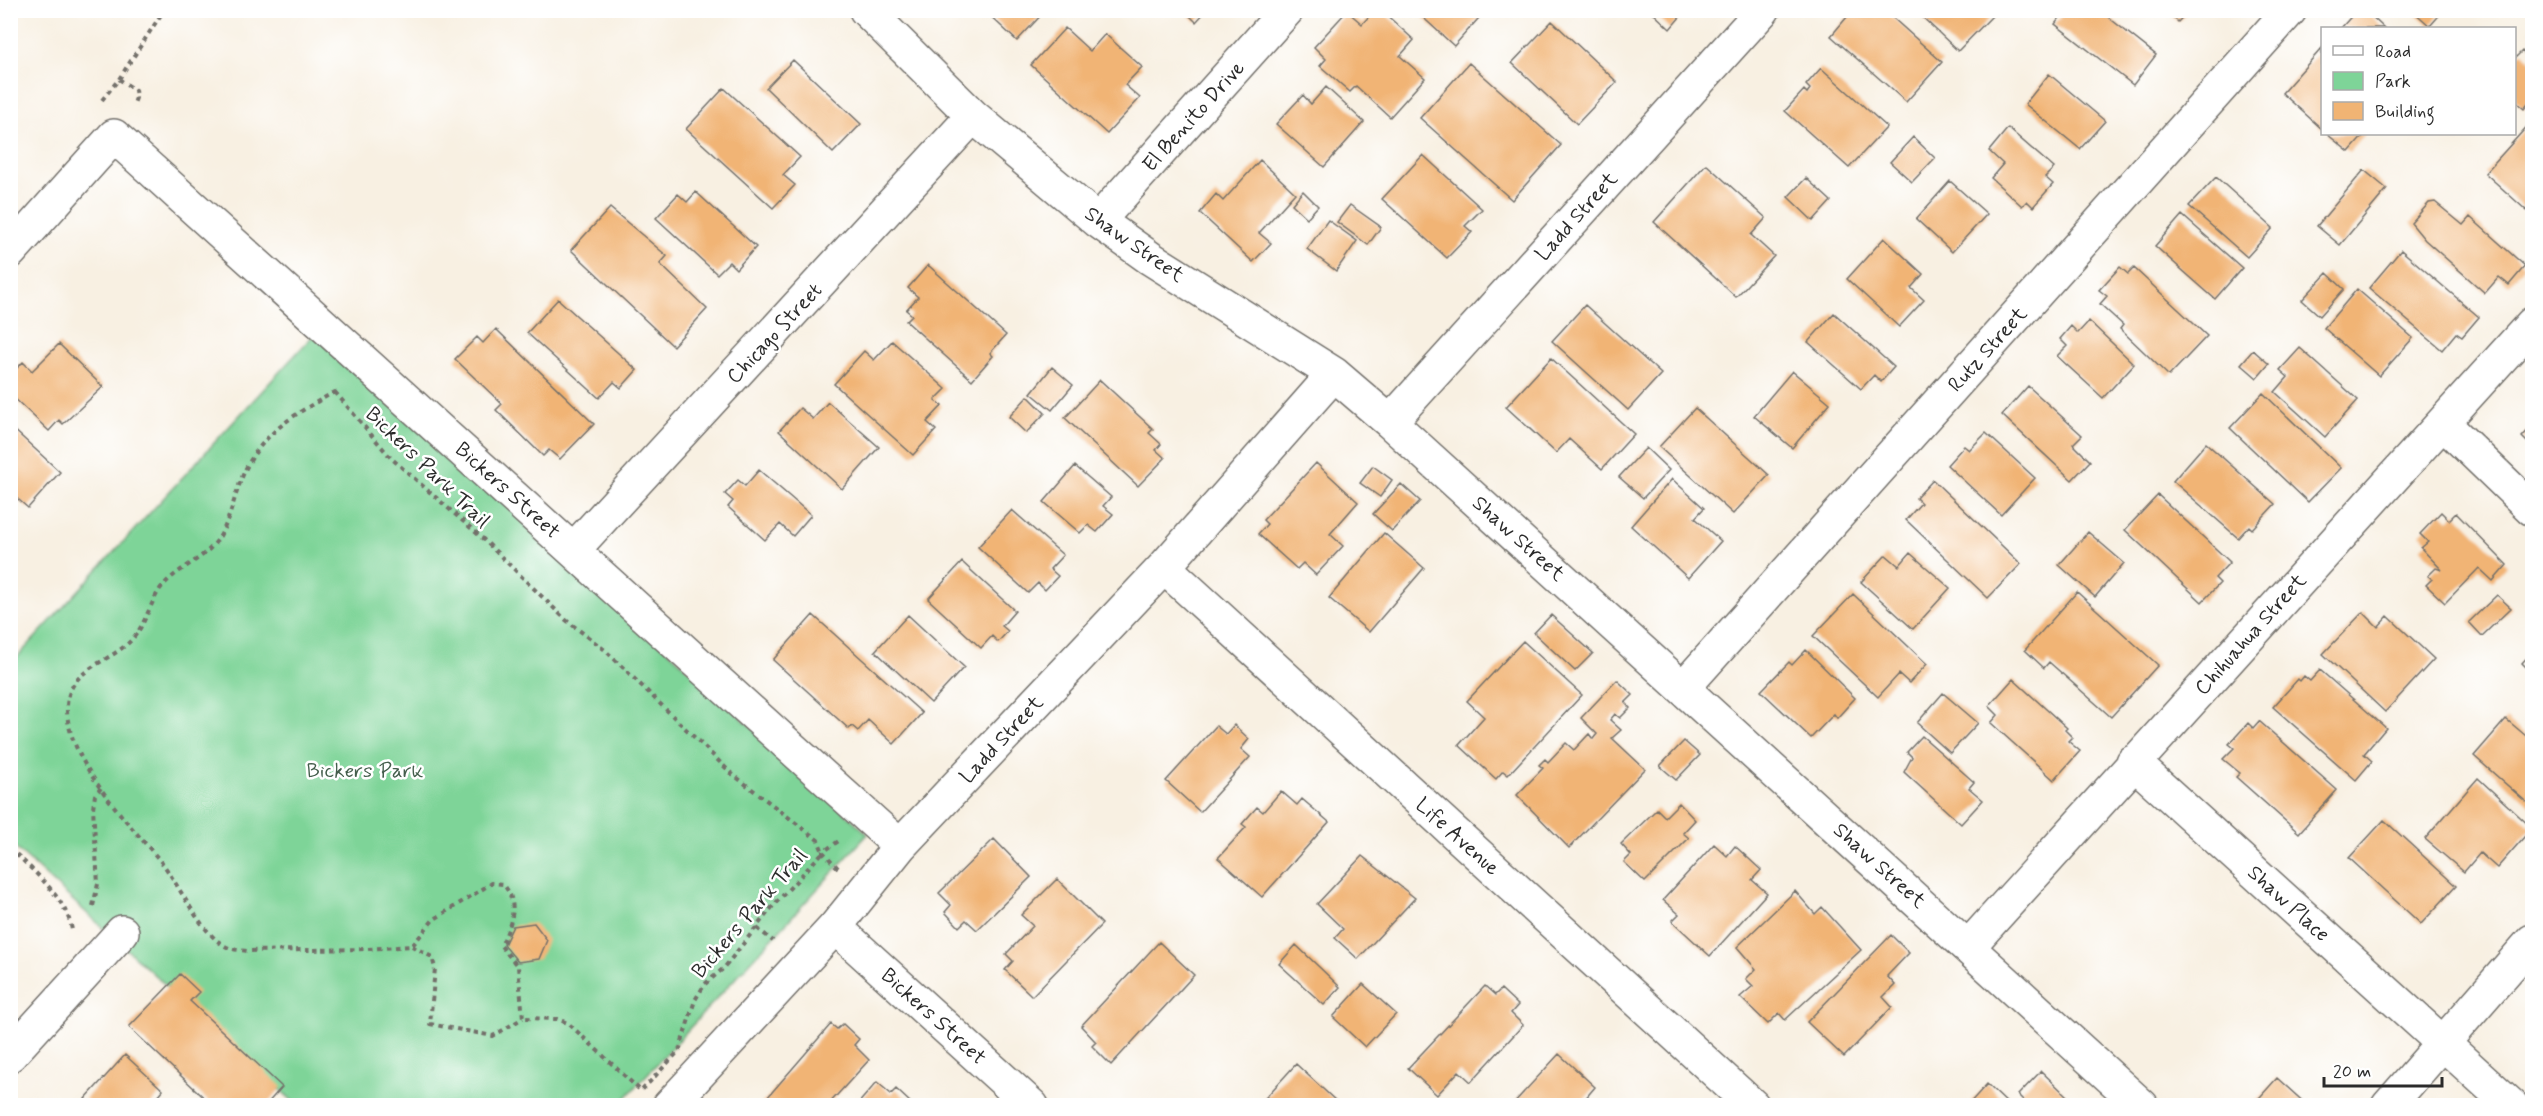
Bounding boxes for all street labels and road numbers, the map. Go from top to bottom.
street label: El Benito Drive [1136,55,1251,178]
street label: Ladd Street [1529,166,1625,267]
street label: Shaw Street [1079,200,1190,290]
street label: Chicago Street [721,277,829,390]
street label: Rutz Street [1942,300,2034,398]
street label: Bickers Park Trail [359,401,496,535]
street label: Bickers Street [449,436,566,546]
street label: Shaw Street [1466,490,1571,588]
street label: Chihuahua Street [2189,567,2313,702]
street label: Ladd Street [954,689,1050,790]
street label: Life Avenue [1409,791,1506,882]
street label: Shaw Street [1827,817,1932,915]
street label: Bickers Park Trail [686,843,814,984]
street label: Shaw Place [2241,859,2336,948]
street label: Bickers Street [875,962,992,1072]

